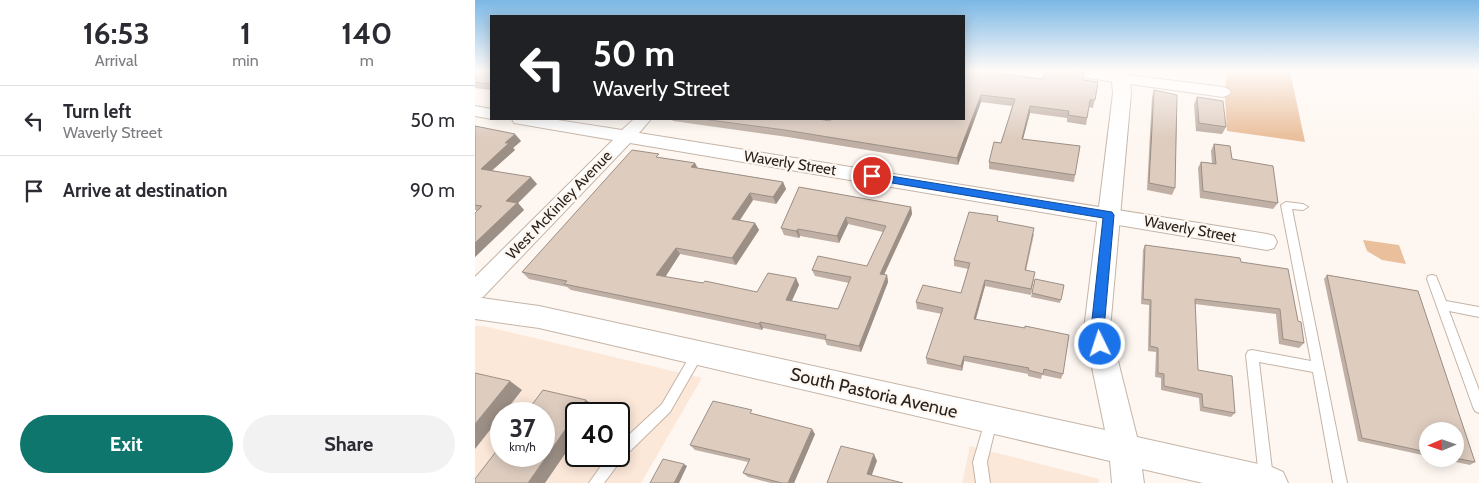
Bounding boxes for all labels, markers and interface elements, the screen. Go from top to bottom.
text: 16:53 [83,15,150,52]
text: 1 [240,15,251,52]
text: 140 [341,15,392,52]
text: 50 m [593,32,675,75]
icon: left [510,35,575,100]
text: Arrival [95,51,137,70]
text: min [232,51,259,70]
text: m [360,51,374,70]
text: Waverly Street [593,75,730,102]
text: Turn left [63,100,131,123]
icon: left [20,107,48,135]
text: 50 m [411,109,455,132]
text: Waverly Street [63,123,162,142]
street label: West McKinley Avenue [502,147,616,263]
street label: Waverly Street [743,147,837,179]
pin [851,155,893,197]
icon: arrive [858,162,886,190]
icon: arrive [20,177,48,205]
text: Arrive at destination [63,179,227,202]
text: 90 m [410,179,455,202]
street label: Waverly Street [1143,212,1237,246]
position arrow [1073,317,1125,369]
street label: South Pastoria Avenue [788,363,960,423]
speed limit sign: 40 [565,402,630,467]
text: 37 [509,413,536,443]
button: Exit [20,415,233,473]
button: Share [243,415,455,473]
north arrow [1419,422,1464,468]
map controls [1419,422,1464,467]
text: km/h [509,439,536,454]

